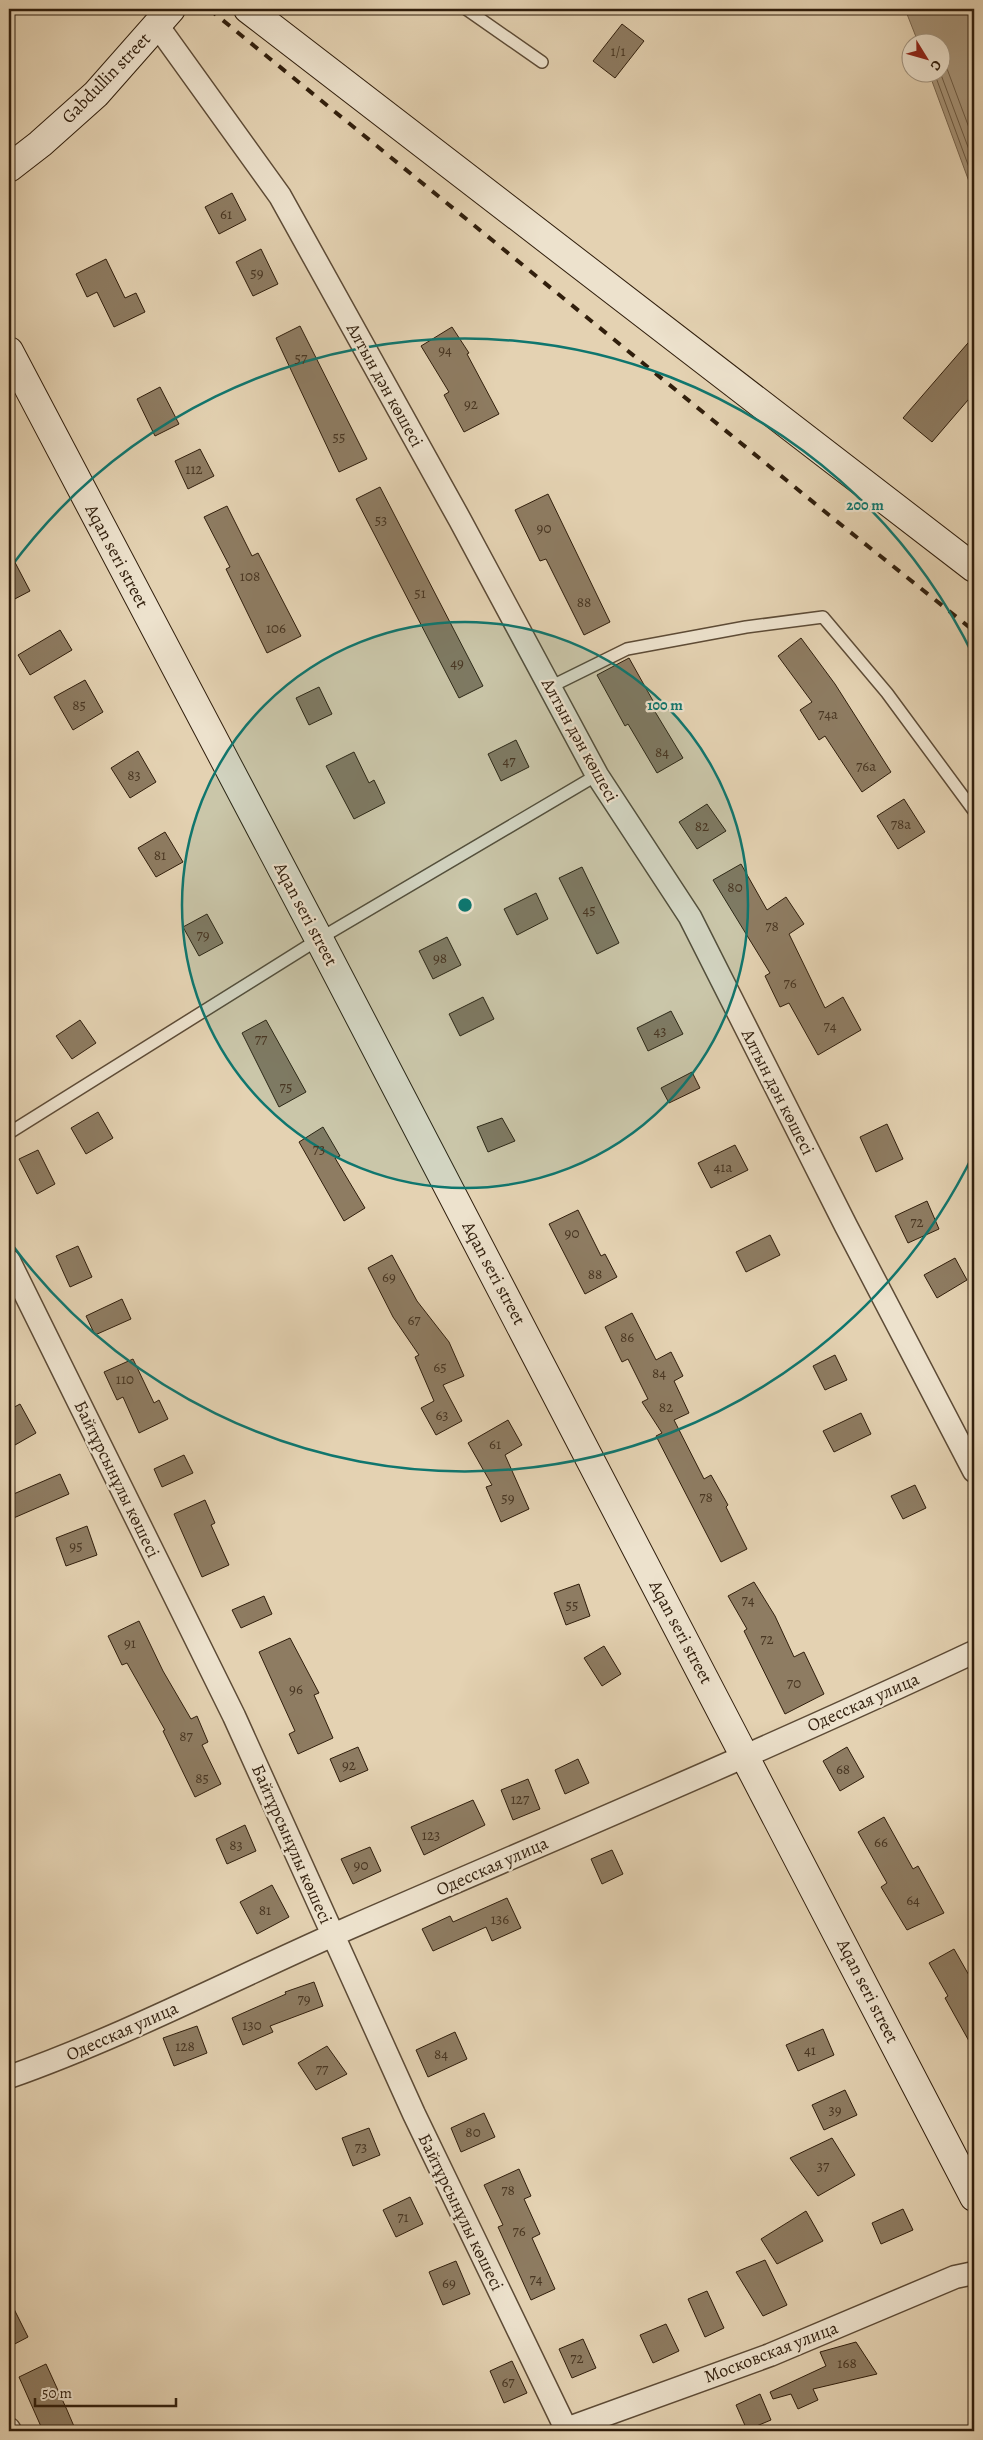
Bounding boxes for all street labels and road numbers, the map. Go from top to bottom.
street label: Gabdullin street [56,27,156,129]
street label: Алтын дән көшесі [340,318,429,451]
street label: Aqan seri street [79,499,154,612]
street label: Алтын дән көшесі [535,673,624,806]
street label: Aqan seri street [268,857,343,970]
street label: Алтын дән көшесі [735,1024,820,1159]
street label: Aqan seri street [456,1216,531,1329]
street label: Байтұрсынұлы көшесі [68,1396,166,1562]
street label: Aqan seri street [643,1575,718,1688]
street label: Одесская улица [803,1666,923,1737]
street label: Байтұрсынұлы көшесі [246,1760,338,1928]
street label: Одесская улица [432,1830,552,1901]
street label: Aqan seri street [831,1934,905,2047]
street label: Одесская улица [62,1995,182,2066]
street label: Байтұрсынұлы көшесі [412,2129,510,2295]
street label: Московская улица [701,2315,842,2389]

